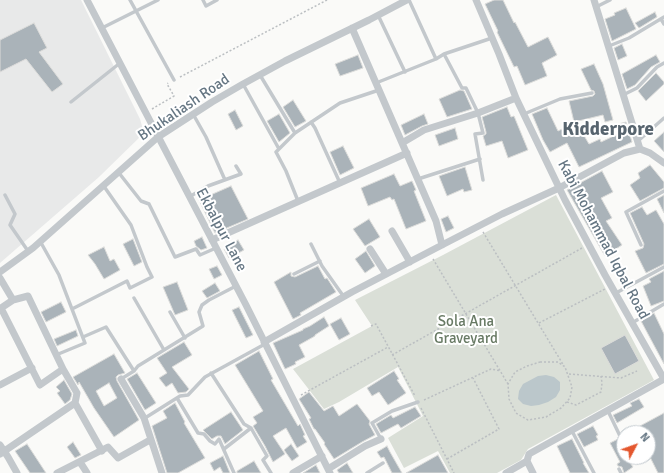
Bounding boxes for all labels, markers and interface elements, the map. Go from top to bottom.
street label: Bhukaliash Road [135,71,233,145]
district label: Kidderpore [562,119,654,141]
street label: Kabi Mohammad Iqbal Road [553,157,653,323]
street label: Ekbalpur Lane [191,185,251,275]
park label: Sola Ana Graveyard [434,313,498,348]
north arrow [616,425,656,465]
text: N [637,430,652,445]

